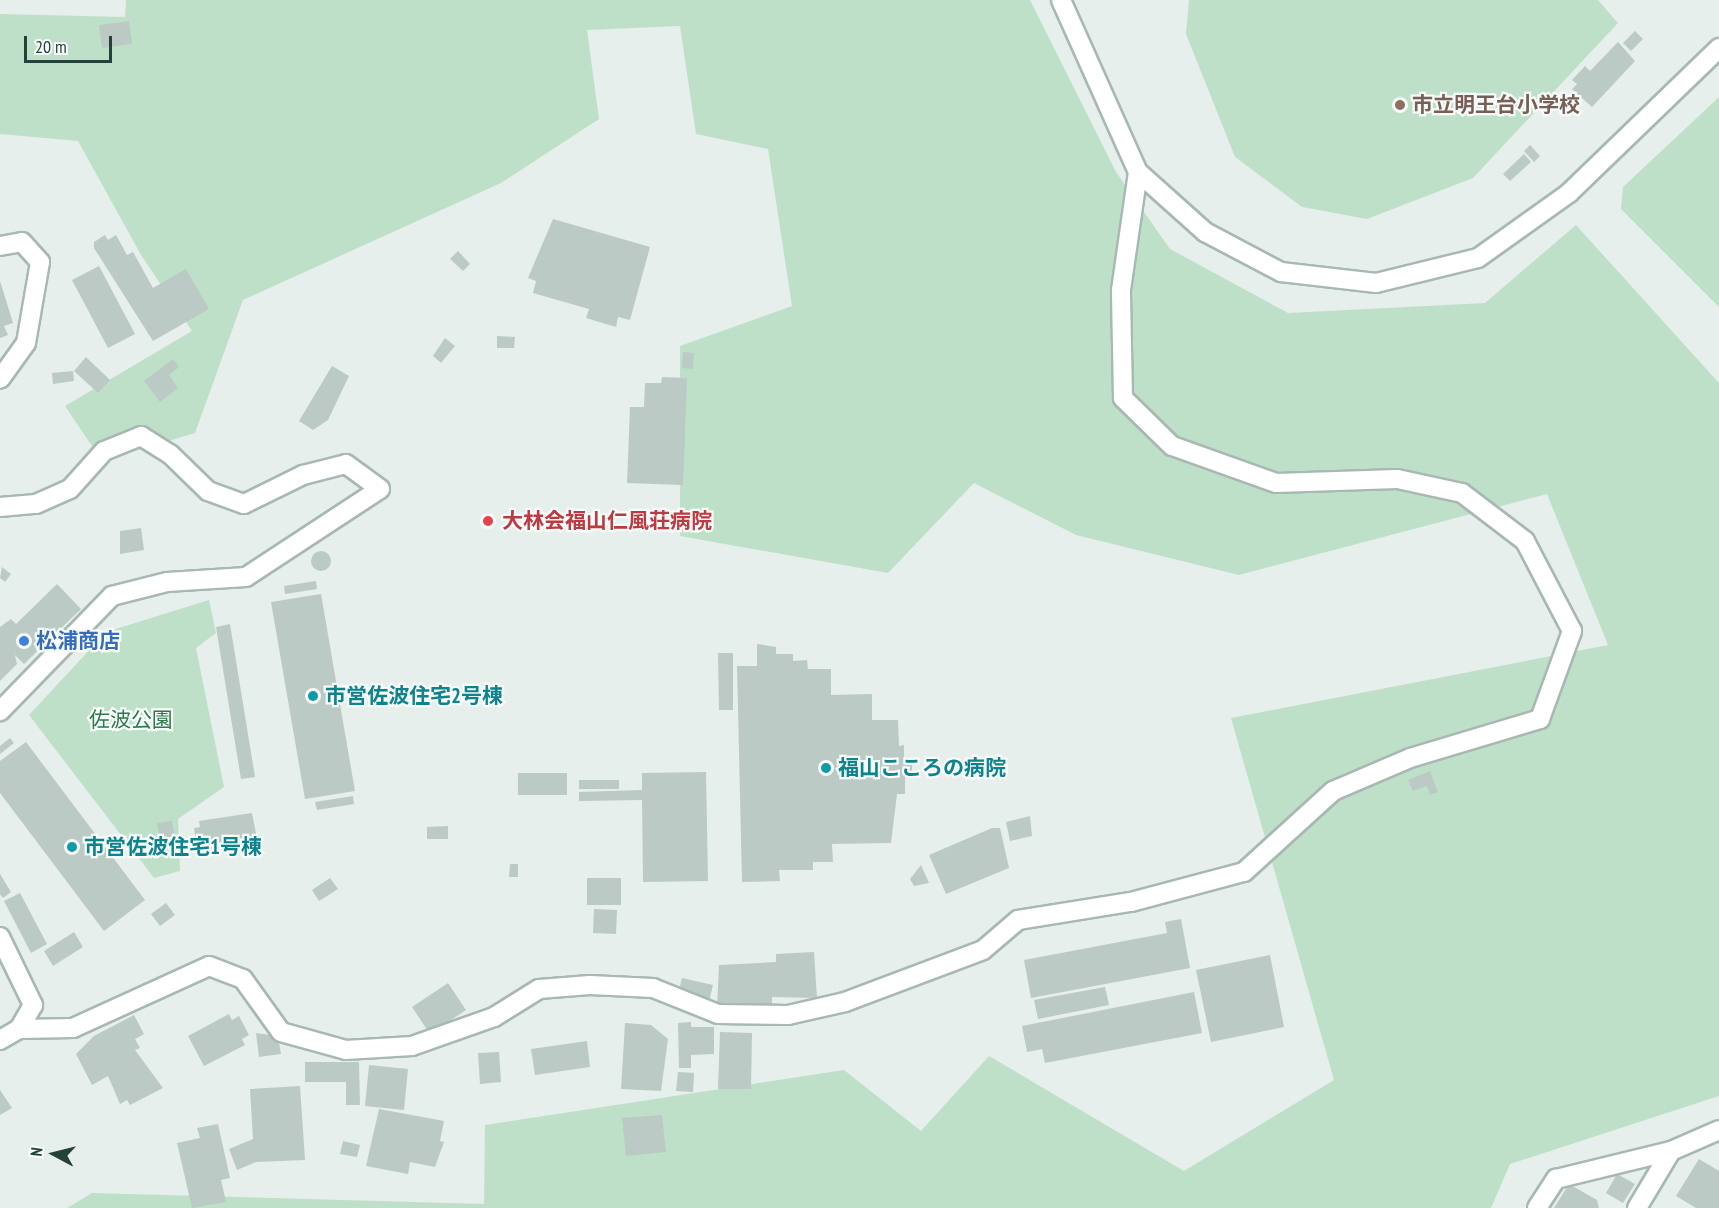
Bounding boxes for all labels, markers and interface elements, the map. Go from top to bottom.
scale bar [27,24,116,62]
text: 20 m [35,35,67,58]
place label: 市立明王台小学校 [1412,92,1580,118]
marker: 市立明王台小学校 [1393,98,1407,112]
place label: 大林会福山仁風荘病院 [502,508,712,534]
marker: 大林会福山仁風荘病院 [479,512,497,530]
place label: 松浦商店 [36,628,120,654]
marker: 松浦商店 [17,634,31,648]
place label: 市営佐波住宅2号棟 [325,683,503,709]
marker: 市営佐波住宅2号棟 [306,689,320,703]
park label: 佐波公園 [89,707,173,733]
place label: 福山こころの病院 [838,755,1006,781]
marker: 福山こころの病院 [819,761,833,775]
place label: 市営佐波住宅1号棟 [84,834,262,860]
marker: 市営佐波住宅1号棟 [65,840,79,854]
north arrow [24,1124,84,1184]
text: N [26,1146,47,1157]

